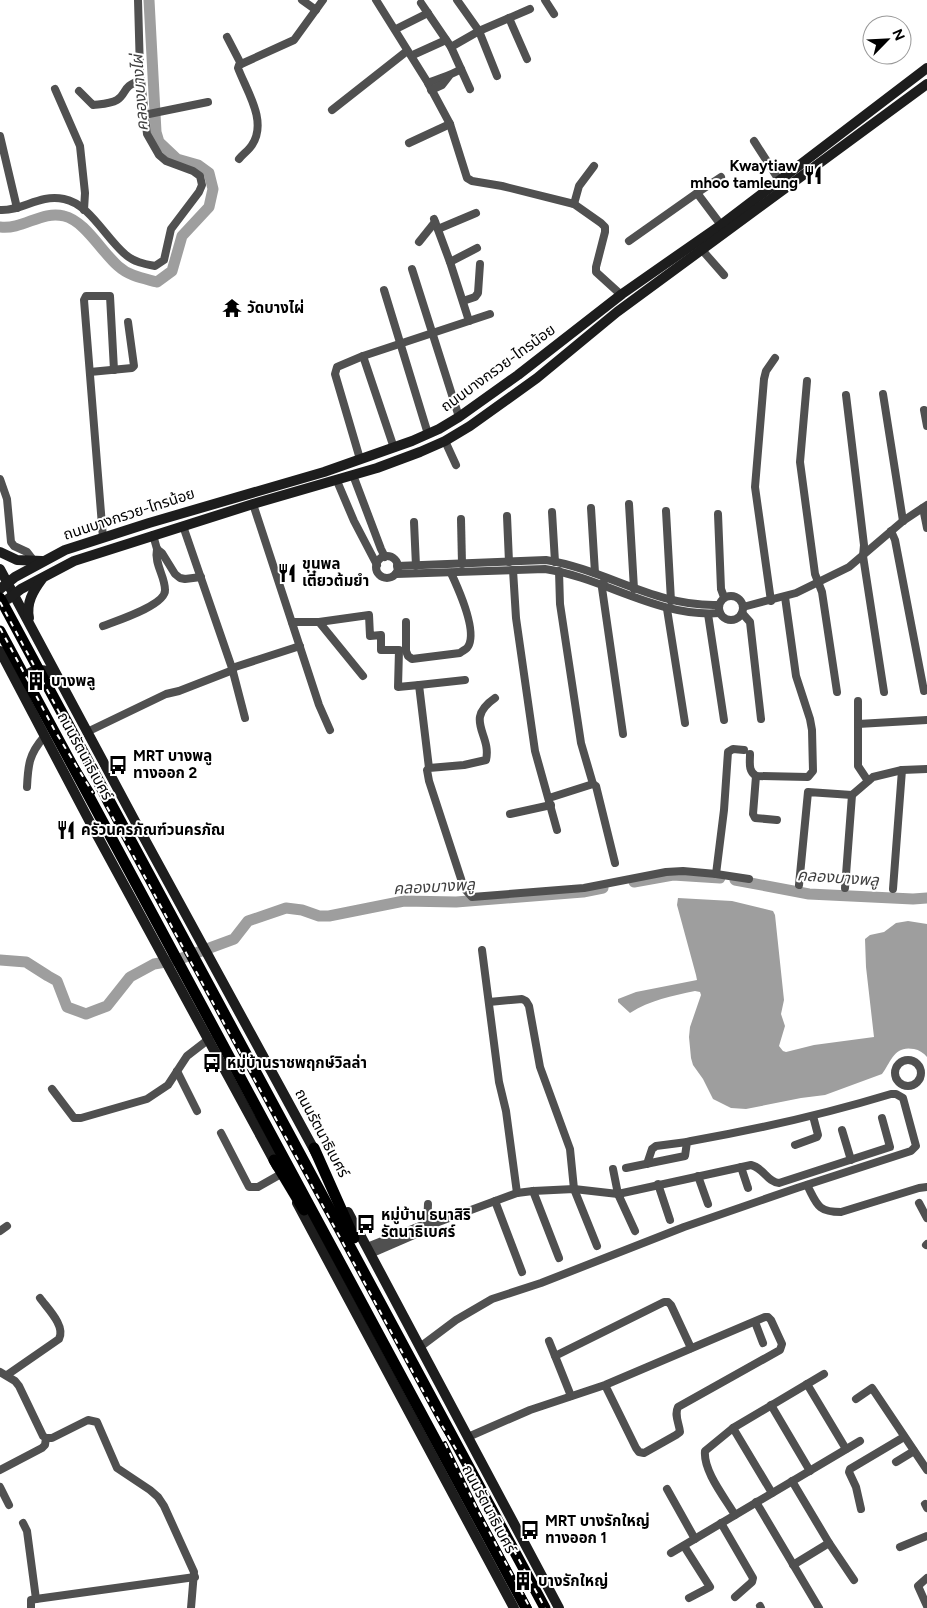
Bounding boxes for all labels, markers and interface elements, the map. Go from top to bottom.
north arrow [862,15,912,65]
text: N [888,27,908,43]
water label: คลองบางไผ่ [127,52,152,132]
place label: Kwaytiaw mhoo tamleung [690,157,798,192]
restaurant icon: Kwaytiaw mhoo tamleung [802,164,824,186]
temple icon: วัดบางไผ่ [221,297,243,319]
place label: วัดบางไผ่ [247,299,304,317]
street label: ถนนบางกรวย-ไทรน้อย [437,320,559,416]
street label: ถนนบางกรวย-ไทรน้อย [61,484,197,544]
place label: ขุนพล เตี๋ยวต้มยำ [302,555,369,590]
restaurant icon: ขุนพล เตี๋ยวต้มยำ [276,562,298,584]
building icon: บางพลู [25,670,47,692]
place label: บางพลู [51,672,96,691]
street label: ถนนรัตนาธิเบศร์ [53,709,117,804]
place label: MRT บางพลู ทางออก 2 [133,747,212,782]
bus stop icon: MRT บางพลู ทางออก 2 [107,754,129,776]
restaurant icon: ครัวนครภัณฑ์วนครภัณ [55,819,77,841]
place label: ครัวนครภัณฑ์วนครภัณ [81,821,225,839]
water label: คลองบางพลู [796,865,880,891]
water label: คลองบางพลู [393,875,476,899]
bus stop icon: หมู่บ้านราชพฤกษ์วิลล่า [201,1052,223,1074]
place label: หมู่บ้านราชพฤกษ์วิลล่า [227,1054,367,1073]
street label: ถนนรัตนาธิเบศร์ [291,1086,353,1181]
place label: หมู่บ้าน ธนาสิริ รัตนาธิเบศร์ [381,1206,471,1241]
bus stop icon: หมู่บ้าน ธนาสิริ รัตนาธิเบศร์ [355,1213,377,1235]
street label: ถนนรัตนาธิเบศร์ [458,1462,520,1557]
place label: MRT บางรักใหญ่ ทางออก 1 [545,1512,650,1547]
bus stop icon: MRT บางรักใหญ่ ทางออก 1 [519,1519,541,1541]
building icon: บางรักใหญ่ [512,1570,534,1592]
place label: บางรักใหญ่ [538,1572,608,1590]

